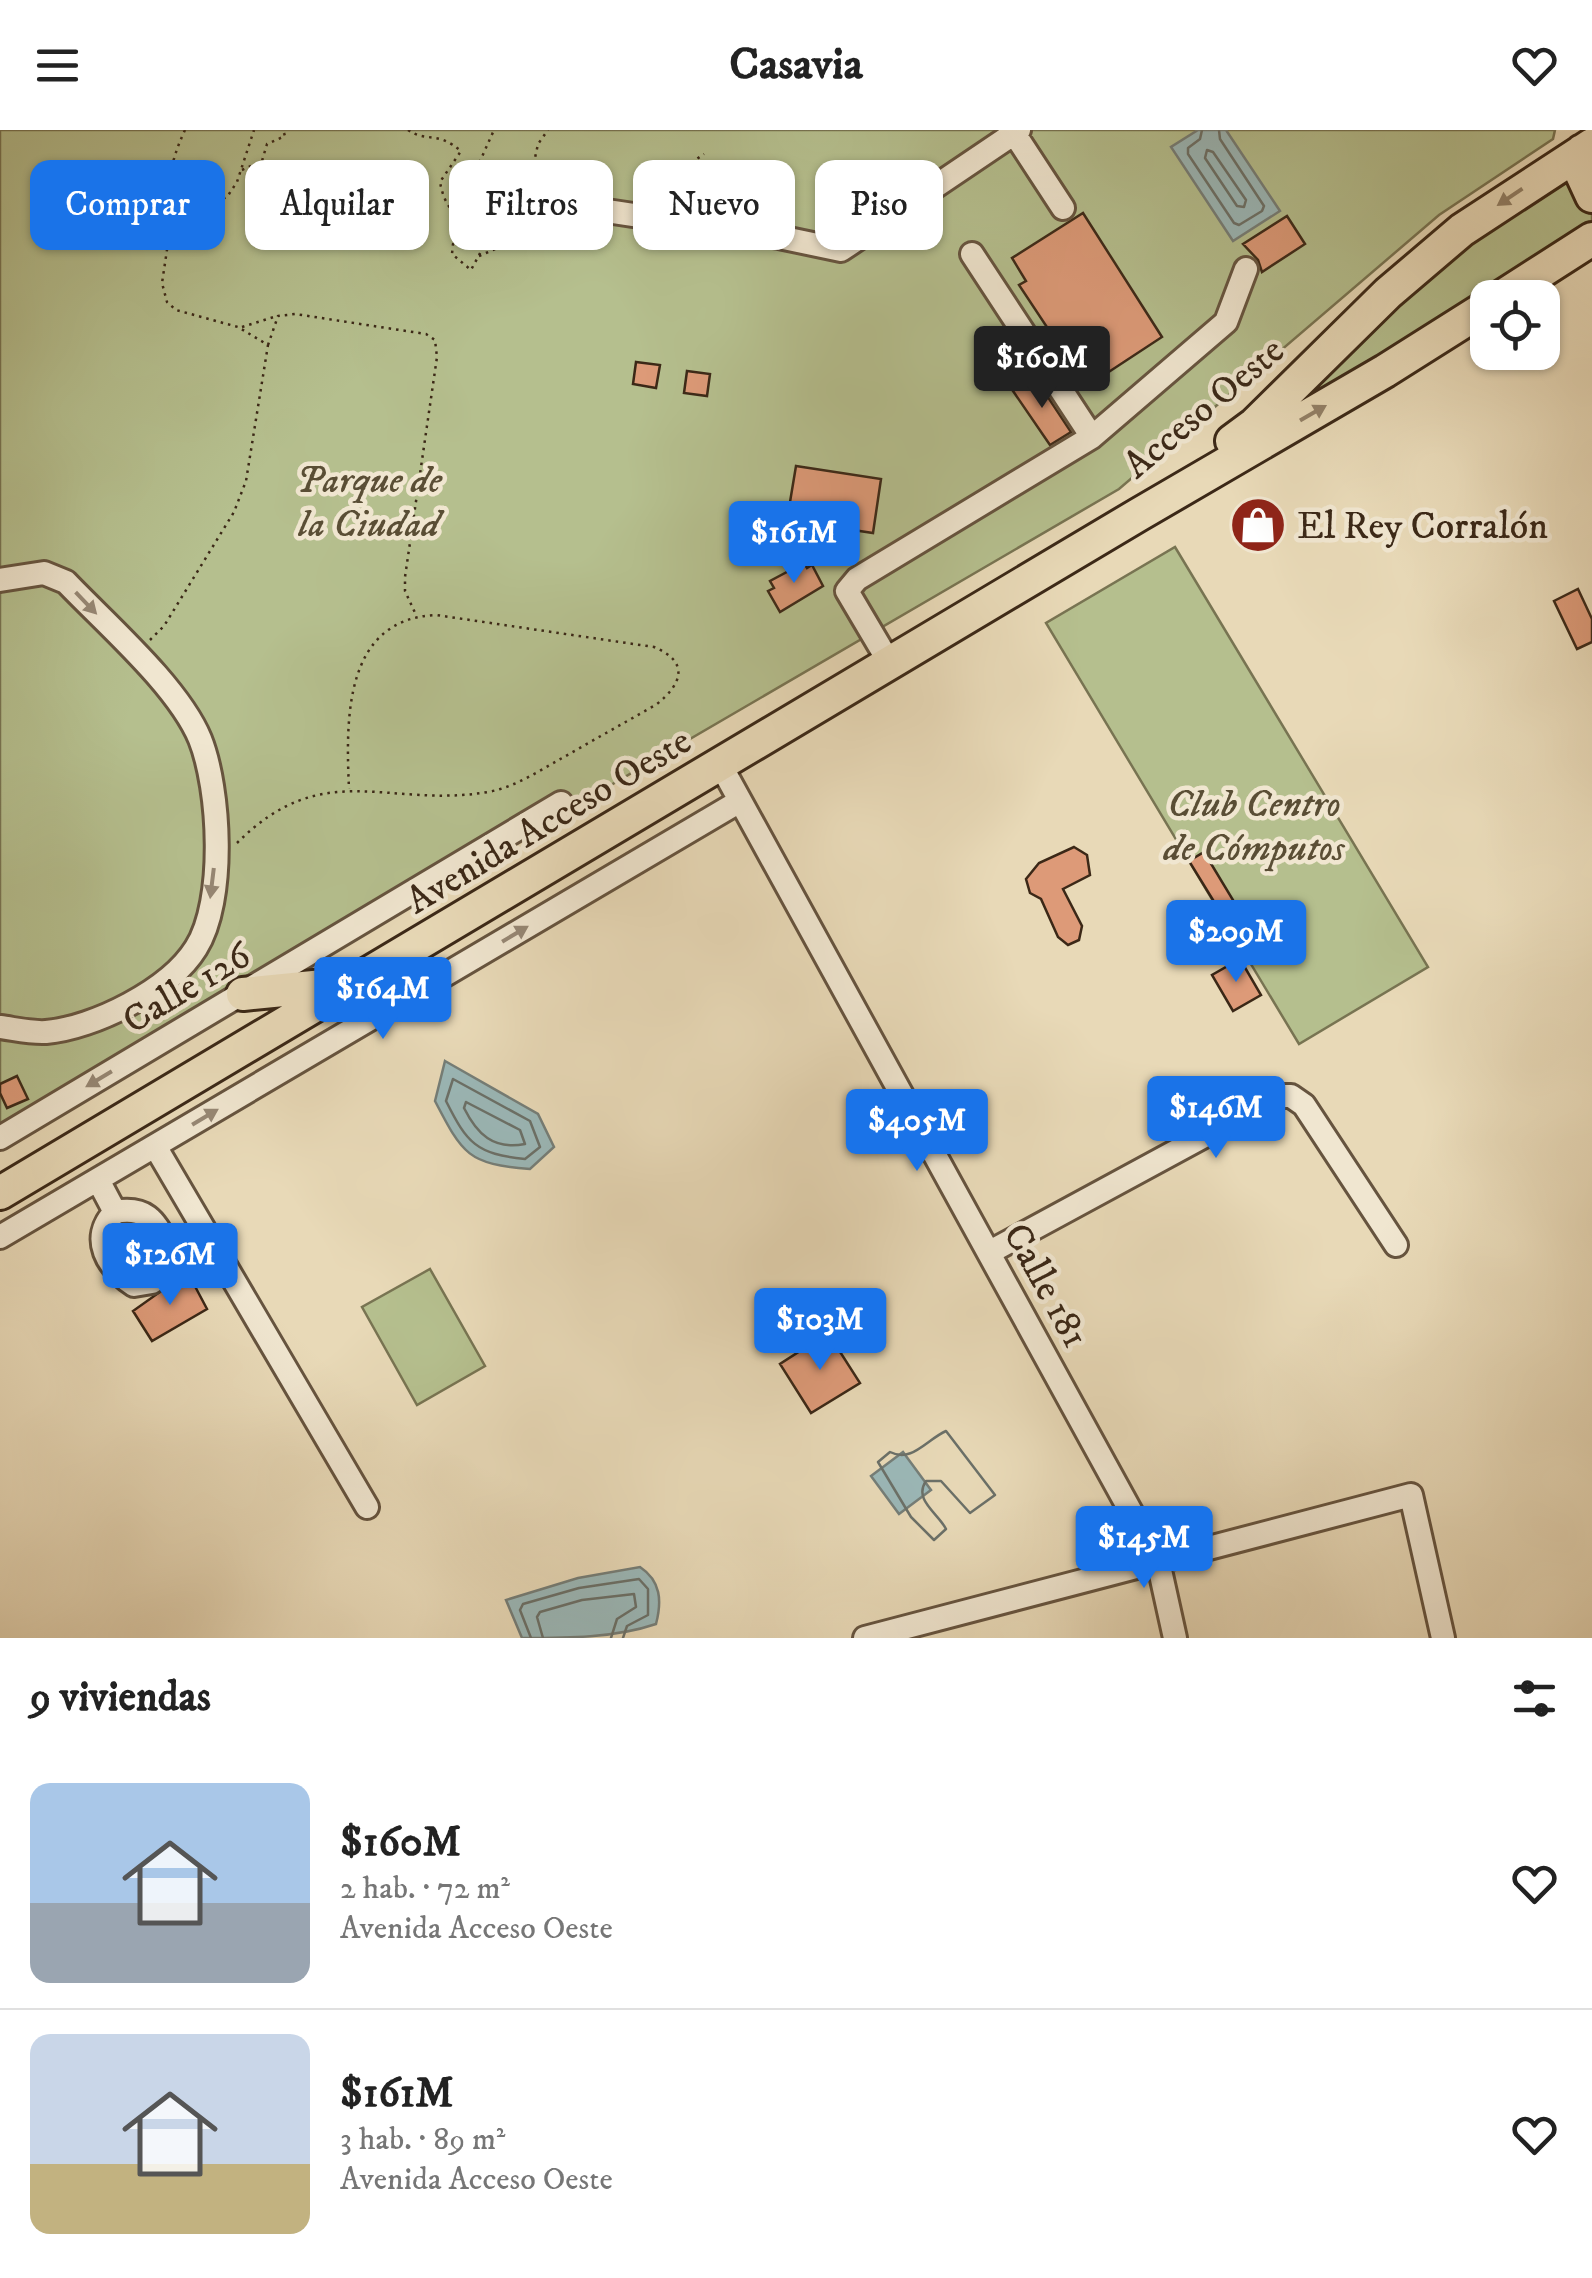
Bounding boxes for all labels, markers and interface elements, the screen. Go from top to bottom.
text: Casavia [729,37,863,93]
icon: menu [30,38,85,93]
icon: heart [1507,38,1562,93]
chip: Comprar [30,160,225,250]
chip: Alquilar [245,160,429,250]
chip: Filtros [449,160,613,250]
chip: Nuevo [633,160,795,250]
chip: Piso [815,160,943,250]
one-way arrow [1496,187,1523,206]
map controls [1470,280,1560,370]
button: locate [1470,280,1560,370]
pin: $160M [972,326,1112,411]
street label: Acceso Oeste [1114,327,1294,490]
text: $160M [996,338,1088,378]
one-way arrow [1299,405,1327,422]
park label: Parque de la Ciudad [296,457,444,549]
shop icon: El Rey Corralón [1228,495,1288,555]
pin: $161M [724,501,864,586]
place label: El Rey Corralón [1297,503,1548,551]
text: $161M [751,513,837,553]
one-way arrow [74,591,97,615]
street label: Avenida Acceso Oeste [398,718,700,926]
park label: Club Centro de Cómputos [1162,781,1346,873]
one-way arrow [204,868,220,900]
pin: $209M [1166,900,1306,985]
text: $209M [1188,912,1284,952]
one-way arrow [501,926,529,943]
street label: Calle 126 [115,931,261,1045]
pin: $164M [313,957,453,1042]
text: $164M [336,969,430,1009]
one-way arrow [85,1070,113,1087]
pin: $146M [1146,1076,1286,1161]
text: $146M [1169,1088,1263,1128]
pin: $405M [847,1089,987,1174]
text: $405M [868,1101,966,1141]
one-way arrow [191,1109,219,1126]
street label: Calle 181 [992,1215,1099,1357]
pin: $126M [100,1223,240,1308]
text: $126M [125,1235,215,1275]
pin: $103M [750,1288,890,1373]
text: $103M [776,1300,864,1340]
pin: $145M [1074,1506,1214,1591]
text: $145M [1098,1518,1190,1558]
icon: filters [1507,1671,1562,1726]
text: 9 viviendas [30,1672,211,1724]
text: $160M [340,1817,461,1869]
icon: home [110,1823,230,1943]
icon: heart [1507,1856,1562,1911]
text: 2 hab. · 72 m² [340,1869,510,1909]
text: Avenida Acceso Oeste [340,1909,613,1949]
text: $161M [340,2068,454,2120]
icon: home [110,2074,230,2194]
icon: heart [1507,2107,1562,2162]
text: 3 hab. · 89 m² [340,2120,505,2160]
text: Avenida Acceso Oeste [340,2160,613,2200]

